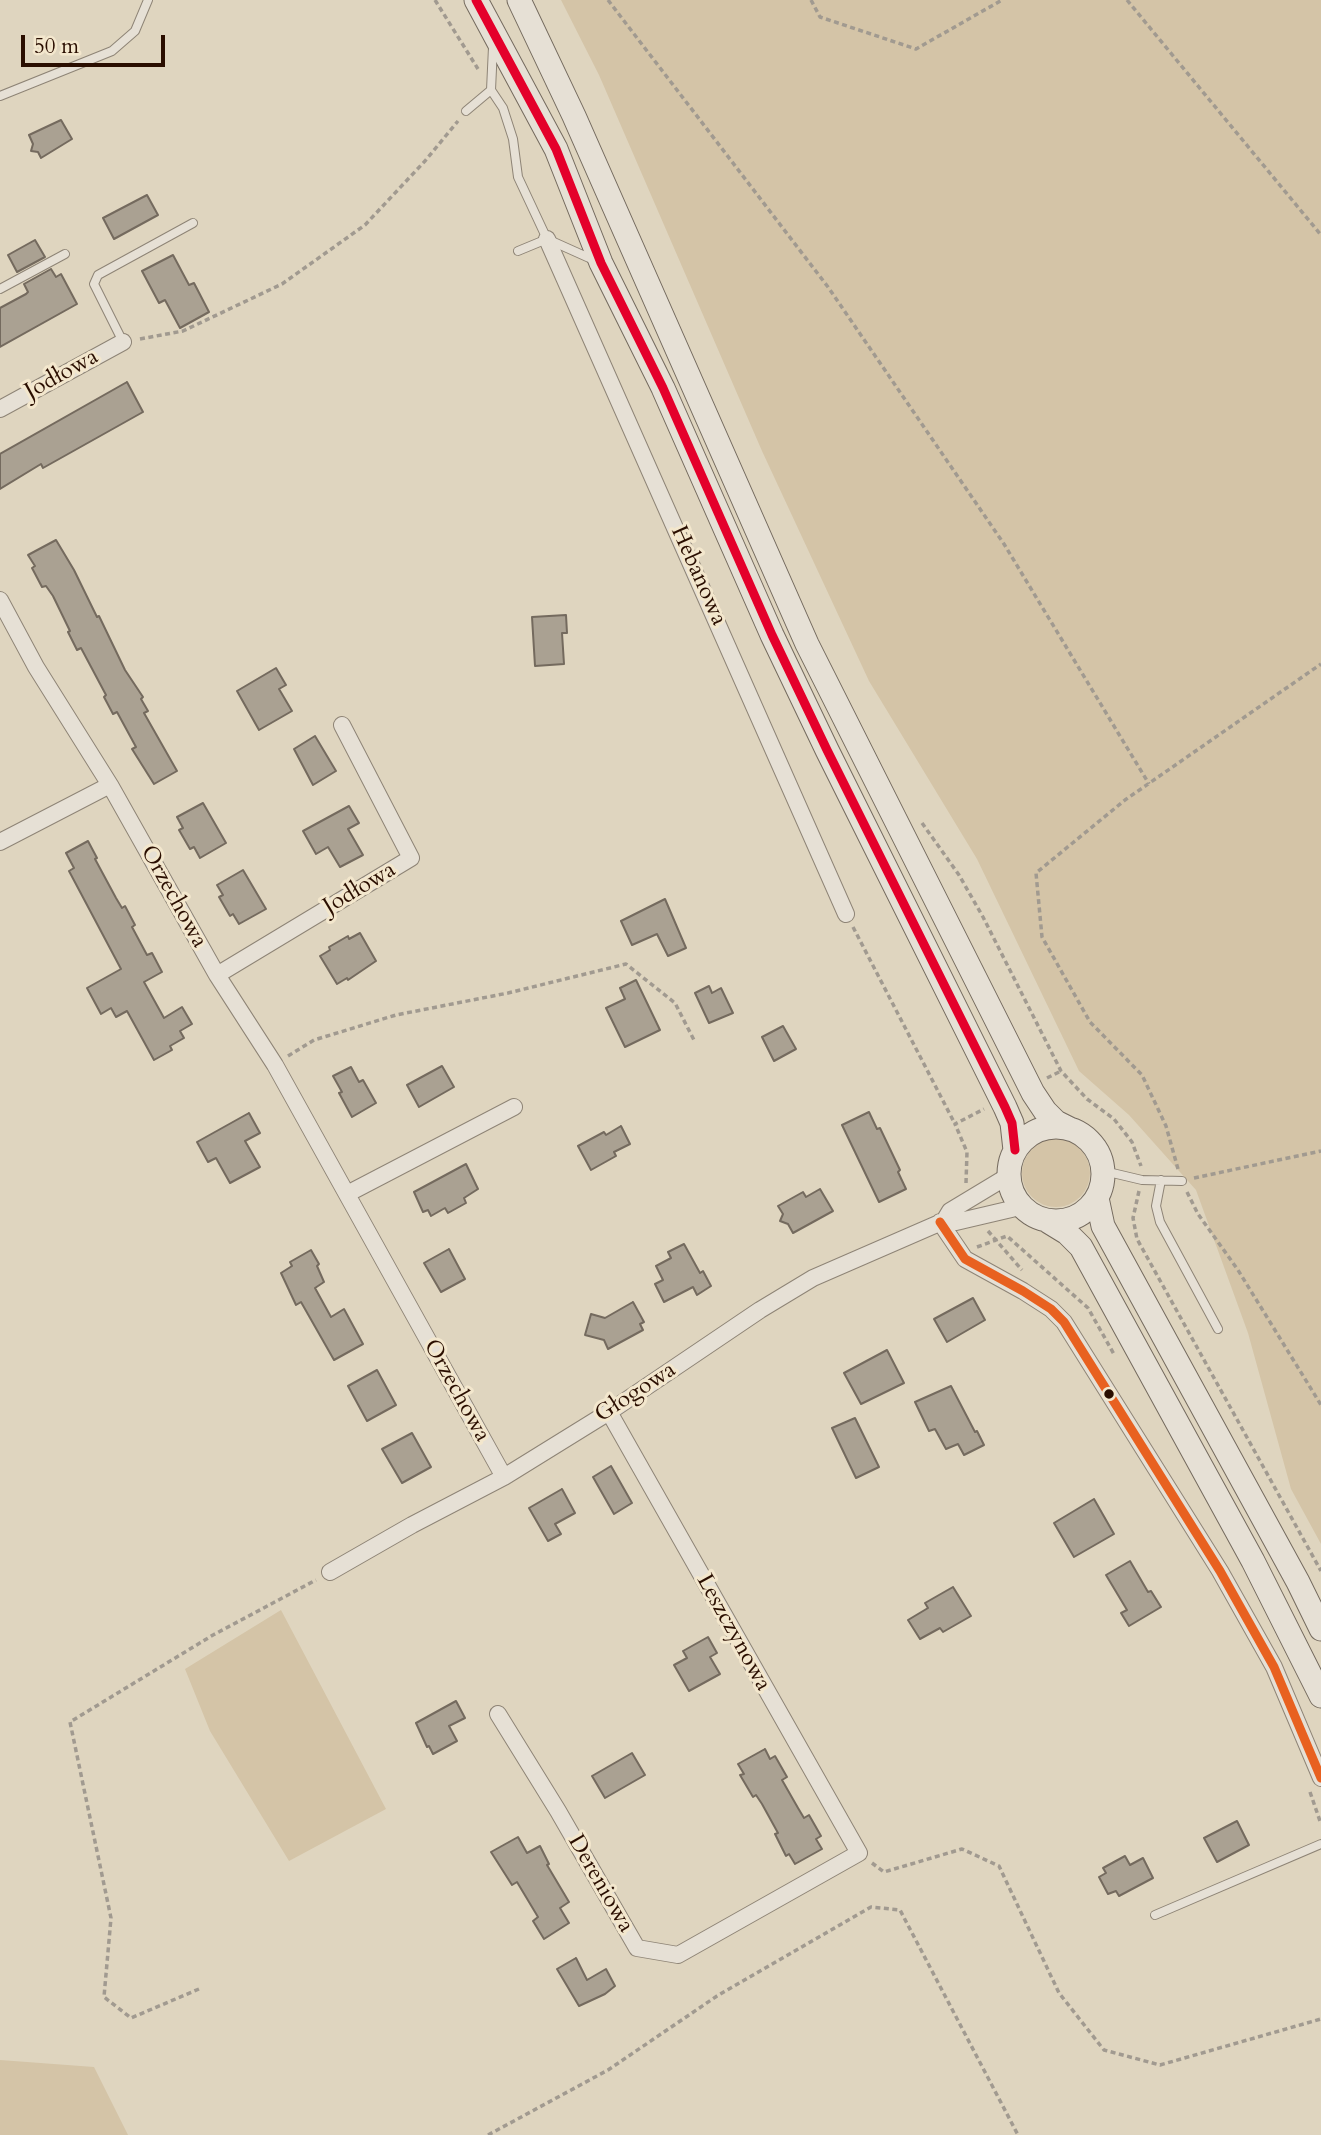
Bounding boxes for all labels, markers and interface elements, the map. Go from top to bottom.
scale bar [24,21,168,65]
text: 50 m [34,32,79,61]
street label: Jodłowa [20,344,104,406]
street label: Hebanowa [664,522,732,630]
street label: Orzechowa [134,841,212,953]
street label: Jodłowa [319,857,401,921]
street label: Orzechowa [417,1335,495,1447]
street label: Głogowa [590,1357,682,1429]
unlabelled marker [1102,1387,1116,1401]
street label: Leszczynowa [690,1570,776,1696]
street label: Dereniowa [561,1830,639,1938]

